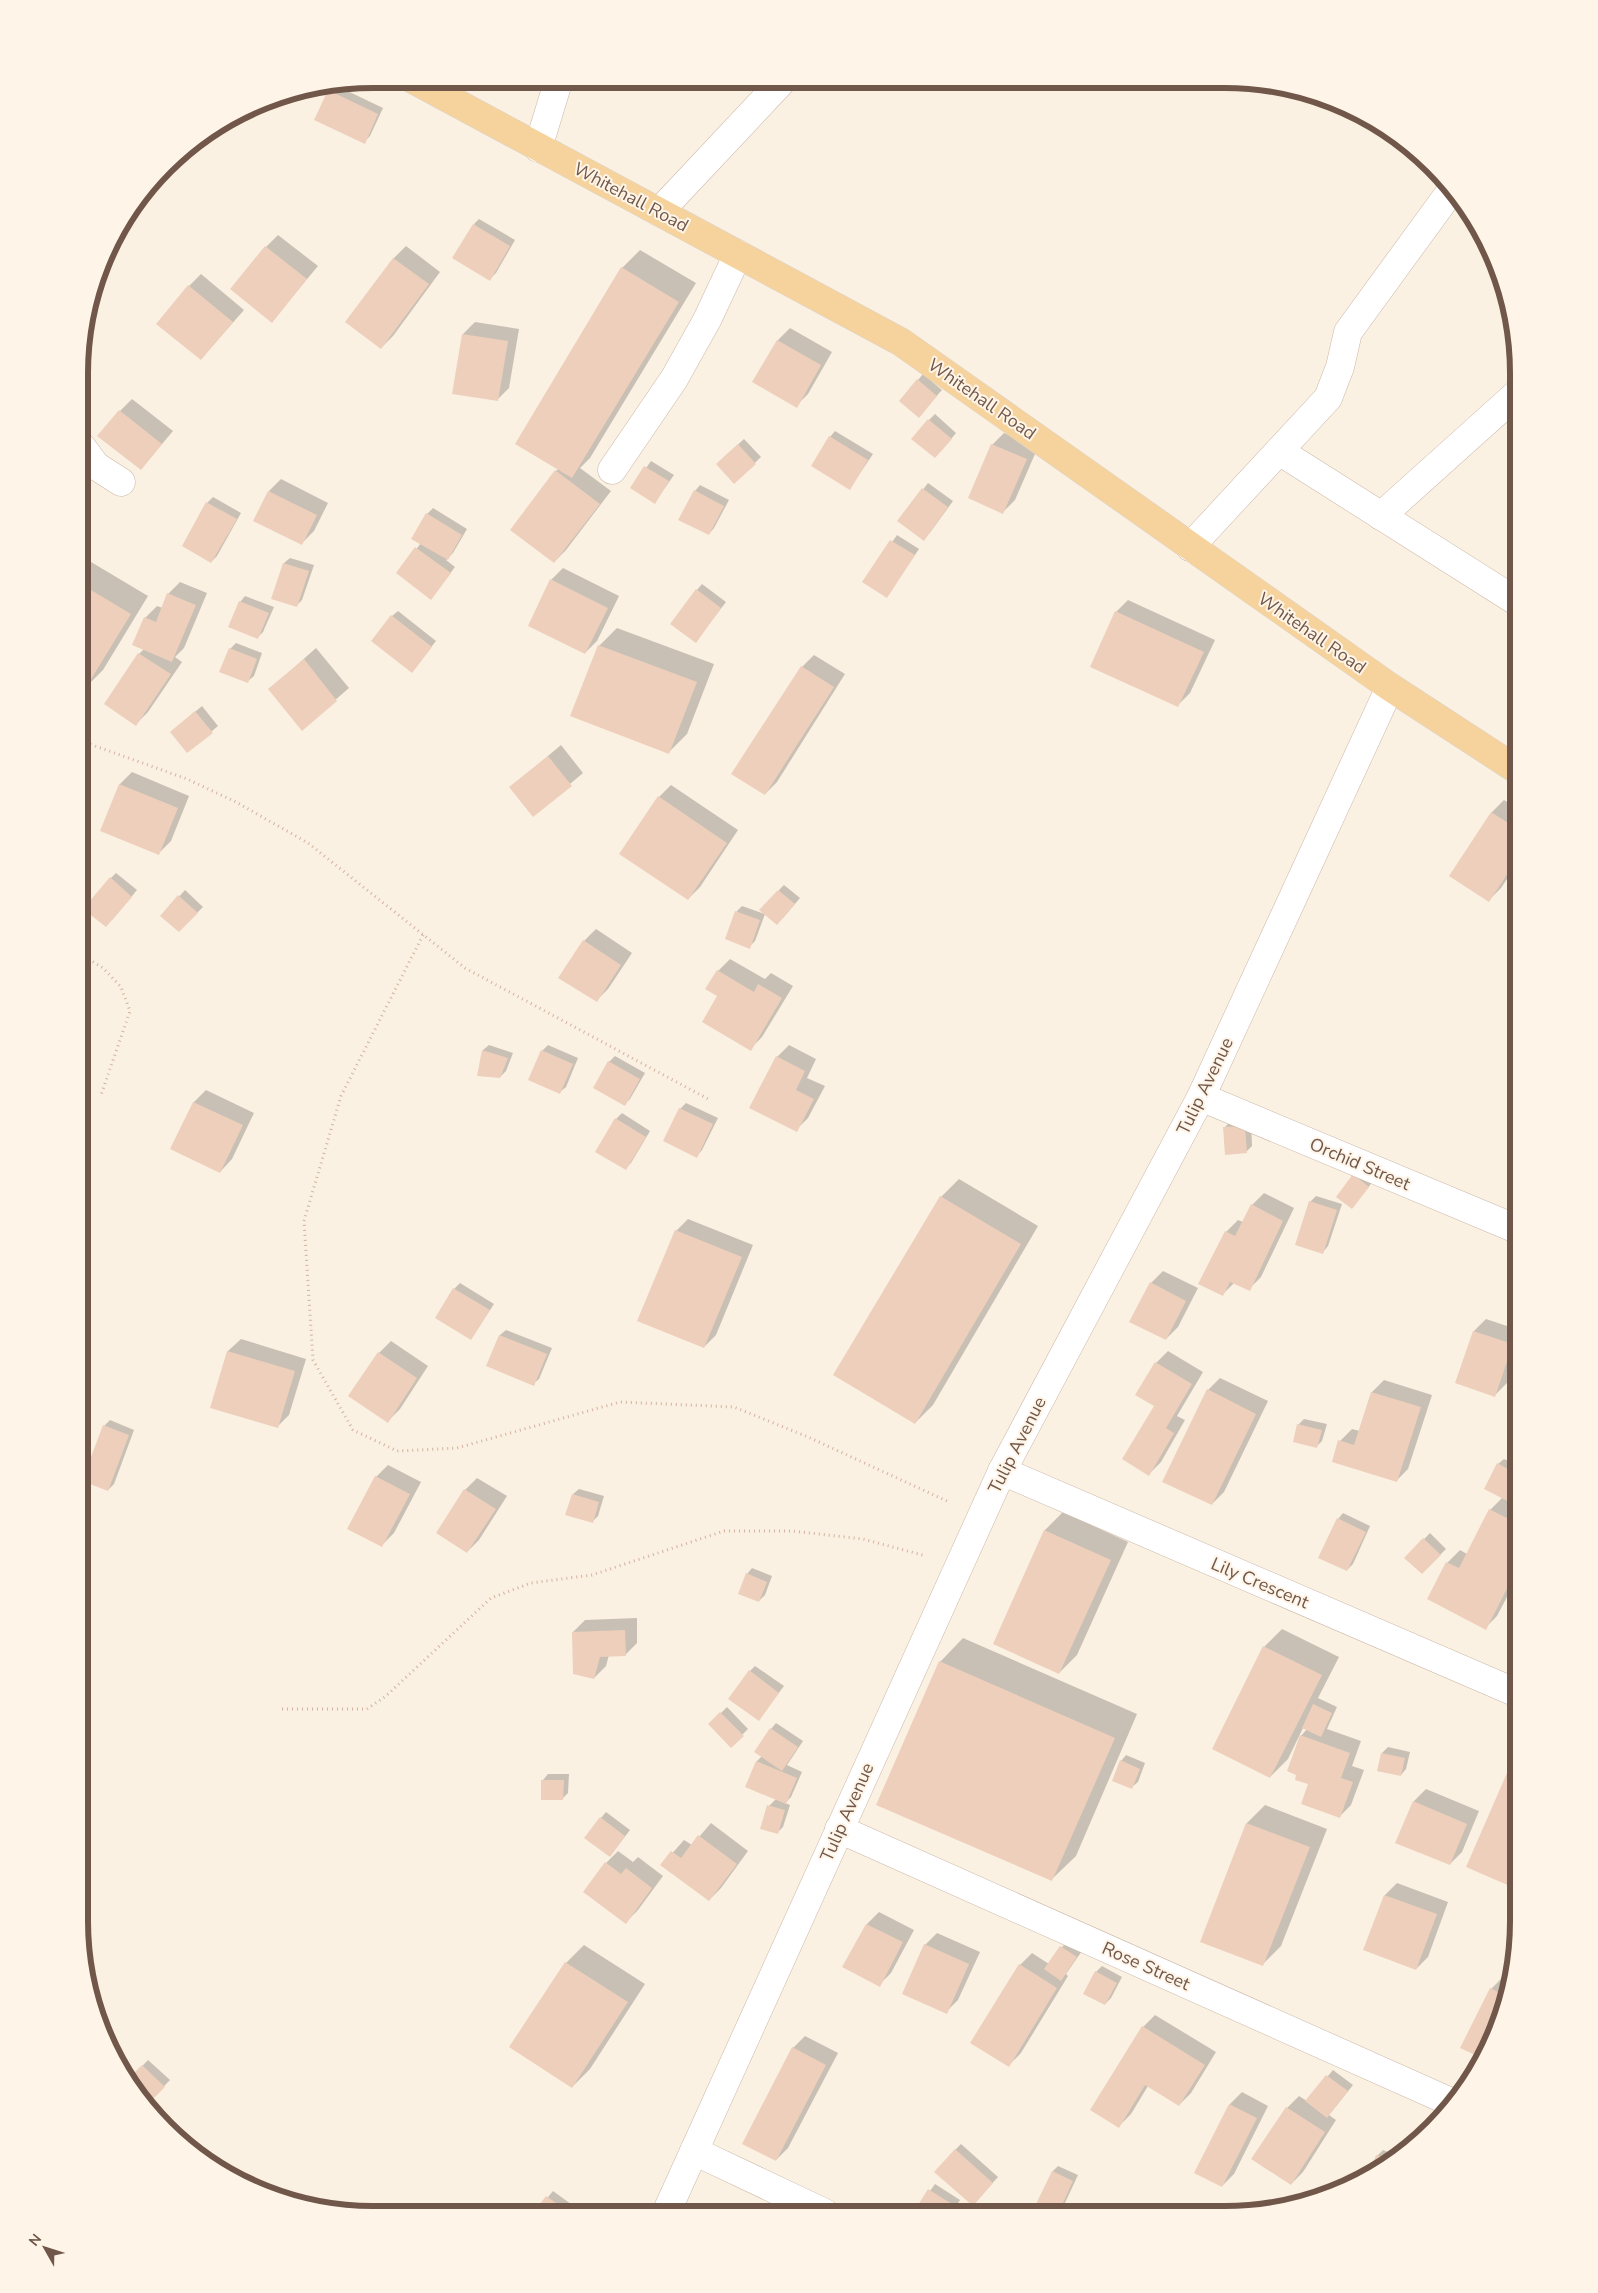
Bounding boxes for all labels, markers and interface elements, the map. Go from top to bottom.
street label: Whitehall Road [569,157,693,237]
street label: Whitehall Road [923,353,1041,445]
street label: Whitehall Road [1253,587,1371,679]
street label: Tulip Avenue [1171,1033,1239,1139]
street label: Orchid Street [1306,1132,1415,1196]
street label: Tulip Avenue [982,1393,1052,1497]
street label: Lily Crescent [1207,1552,1313,1615]
street label: Tulip Avenue [815,1759,879,1865]
street label: Rose Street [1098,1936,1194,1996]
north arrow [20,2223,70,2273]
text: N [25,2230,46,2250]

